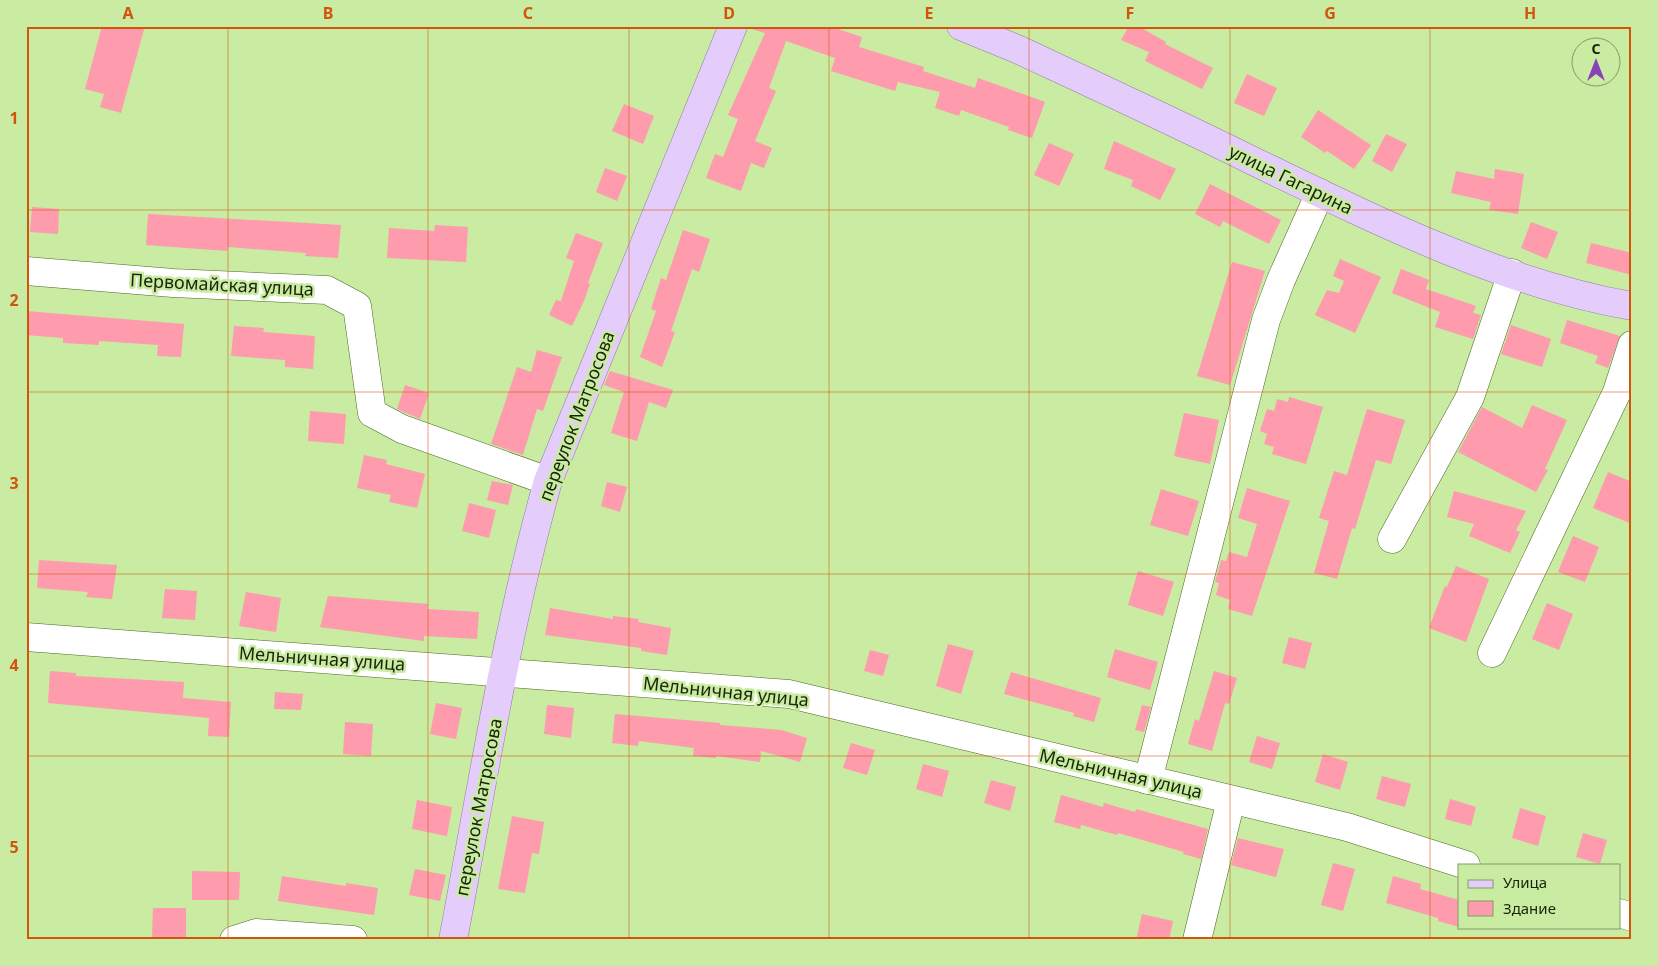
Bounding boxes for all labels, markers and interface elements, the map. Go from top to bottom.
text: A [122,2,134,24]
text: B [323,2,333,24]
text: C [523,2,533,24]
text: D [723,2,735,24]
text: E [925,2,934,24]
text: F [1126,2,1134,24]
text: G [1324,2,1336,24]
text: H [1524,2,1536,24]
north arrow [1570,38,1620,88]
text: С [1591,39,1601,58]
text: 1 [9,107,19,129]
street label: улица Гагарина [1225,139,1357,219]
street label: Первомайская улица [129,267,315,301]
text: 2 [9,289,19,311]
street label: переулок Матросова [532,327,620,505]
text: 3 [9,472,19,494]
street label: Мельничная улица [238,640,406,676]
text: 4 [9,654,19,676]
street label: Мельничная улица [642,670,810,712]
street label: переулок Матросова [449,716,507,898]
street label: Мельничная улица [1037,743,1205,803]
text: 5 [9,836,19,858]
legend [1458,864,1620,928]
text: Улица [1503,872,1547,892]
text: Здание [1503,898,1556,918]

